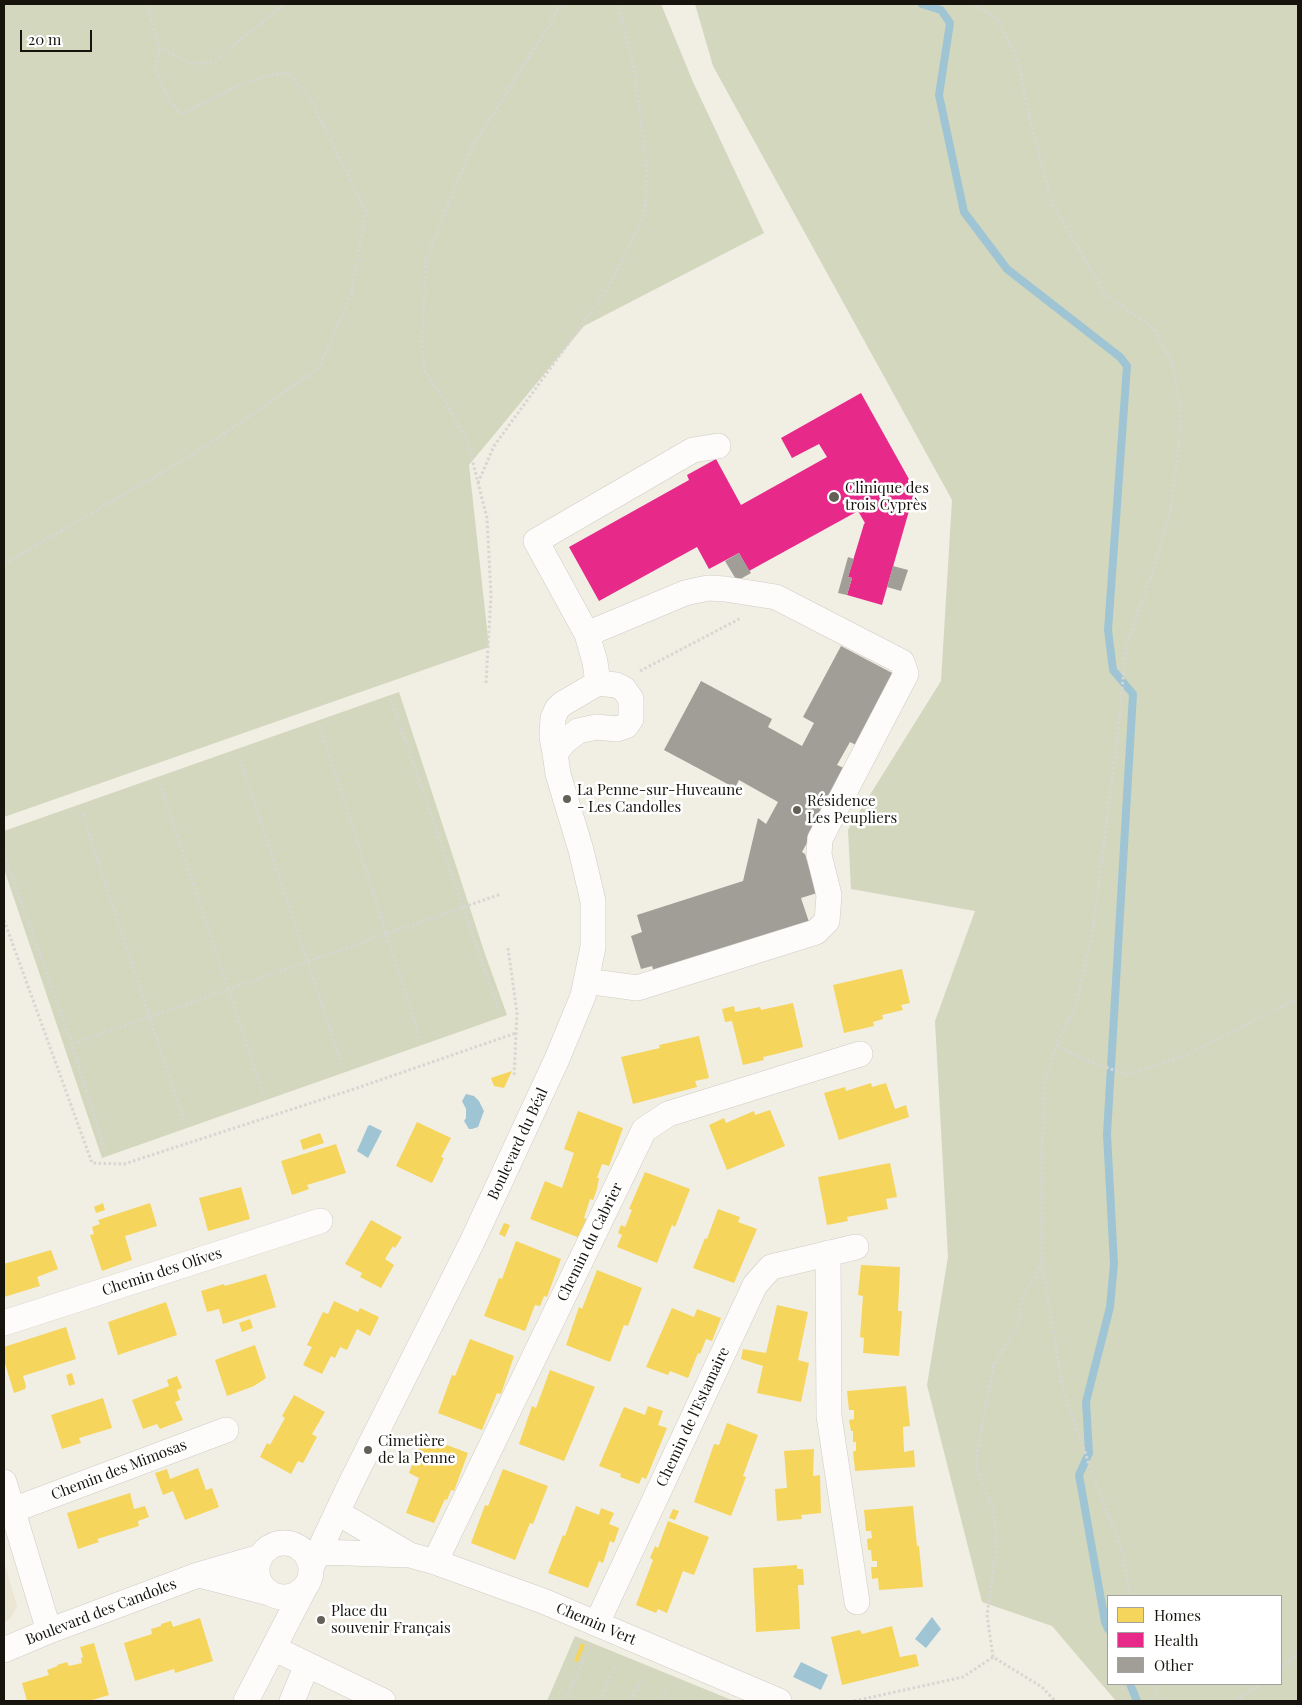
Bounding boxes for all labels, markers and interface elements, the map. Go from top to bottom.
scale bar [22,20,95,52]
text: 20 m [28,29,61,49]
place label: Clinique des trois Cyprès [845,479,929,514]
marker: Clinique des trois Cyprès [827,490,841,504]
place label: La Penne-sur-Huveaune - Les Candolles [577,781,743,816]
place label: Résidence Les Peupliers [807,792,897,827]
marker: La Penne-sur-Huveaune - Les Candolles [561,793,573,805]
marker: Résidence Les Peupliers [791,804,803,816]
street label: Boulevard du Béal [484,1085,552,1203]
street label: Chemin du Cabrier [553,1180,627,1304]
street label: Chemin des Olives [100,1244,224,1300]
street label: Chemin de l'Estamaire [653,1344,733,1490]
place label: Cimetière de la Penne [378,1432,455,1467]
street label: Chemin des Mimosas [49,1436,189,1504]
marker: Cimetière de la Penne [362,1444,374,1456]
street label: Boulevard des Candoles [23,1575,179,1649]
legend [1107,1595,1282,1685]
street label: Chemin Vert [553,1599,639,1649]
place label: Place du souvenir Français [331,1602,451,1637]
text: Homes [1154,1605,1201,1625]
marker: Place du souvenir Français [315,1614,327,1626]
text: Health [1154,1630,1199,1650]
text: Other [1154,1655,1194,1675]

